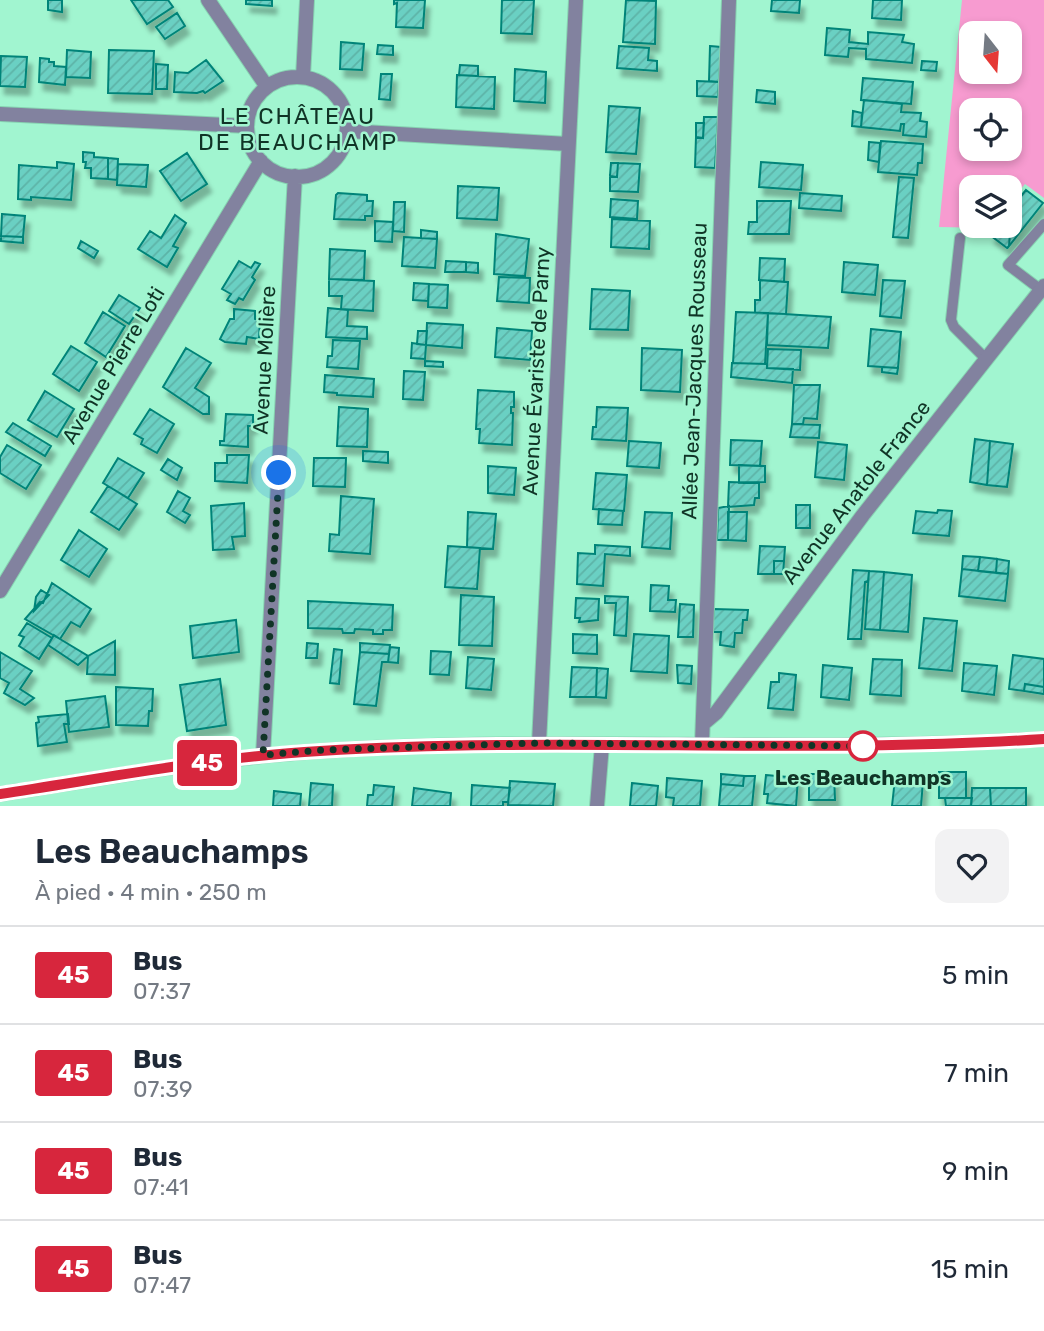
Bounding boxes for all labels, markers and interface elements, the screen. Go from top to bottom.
north arrow [959,21,1022,84]
map controls [959,21,1022,238]
button: locate [959,98,1022,161]
district label: LE CHÂTEAU DE BEAUCHAMP [198,102,398,156]
button: layers [959,175,1022,238]
street label: Allée Jean-Jacques Rousseau [676,222,712,520]
street label: Avenue Évariste de Parny [517,246,555,496]
street label: Avenue Pierre Loti [56,282,170,448]
street label: Avenue Molière [248,285,280,435]
street label: Avenue Anatole France [777,395,935,589]
your location [261,455,296,490]
marker: Les Beauchamps [848,731,878,761]
line badge: 45 [176,740,238,786]
text: 45 [191,749,223,777]
place label: Les Beauchamps [775,765,951,790]
button: heart [935,829,1009,903]
text: Les Beauchamps [35,832,309,871]
text: À pied · 4 min · 250 m [35,878,267,906]
text: Bus [133,946,182,977]
text: 5 min [942,960,1009,991]
text: 45 [58,961,89,989]
text: 07:37 [133,977,191,1005]
text: Bus [133,1044,182,1075]
text: 7 min [944,1058,1009,1089]
text: 45 [58,1059,89,1087]
text: 07:39 [133,1075,193,1103]
text: Bus [133,1142,182,1173]
text: 9 min [942,1156,1009,1187]
text: 45 [58,1157,89,1185]
text: 07:41 [133,1173,189,1201]
text: Bus [133,1240,182,1271]
text: 15 min [931,1254,1009,1285]
text: 45 [58,1255,89,1283]
text: 07:47 [133,1271,191,1299]

